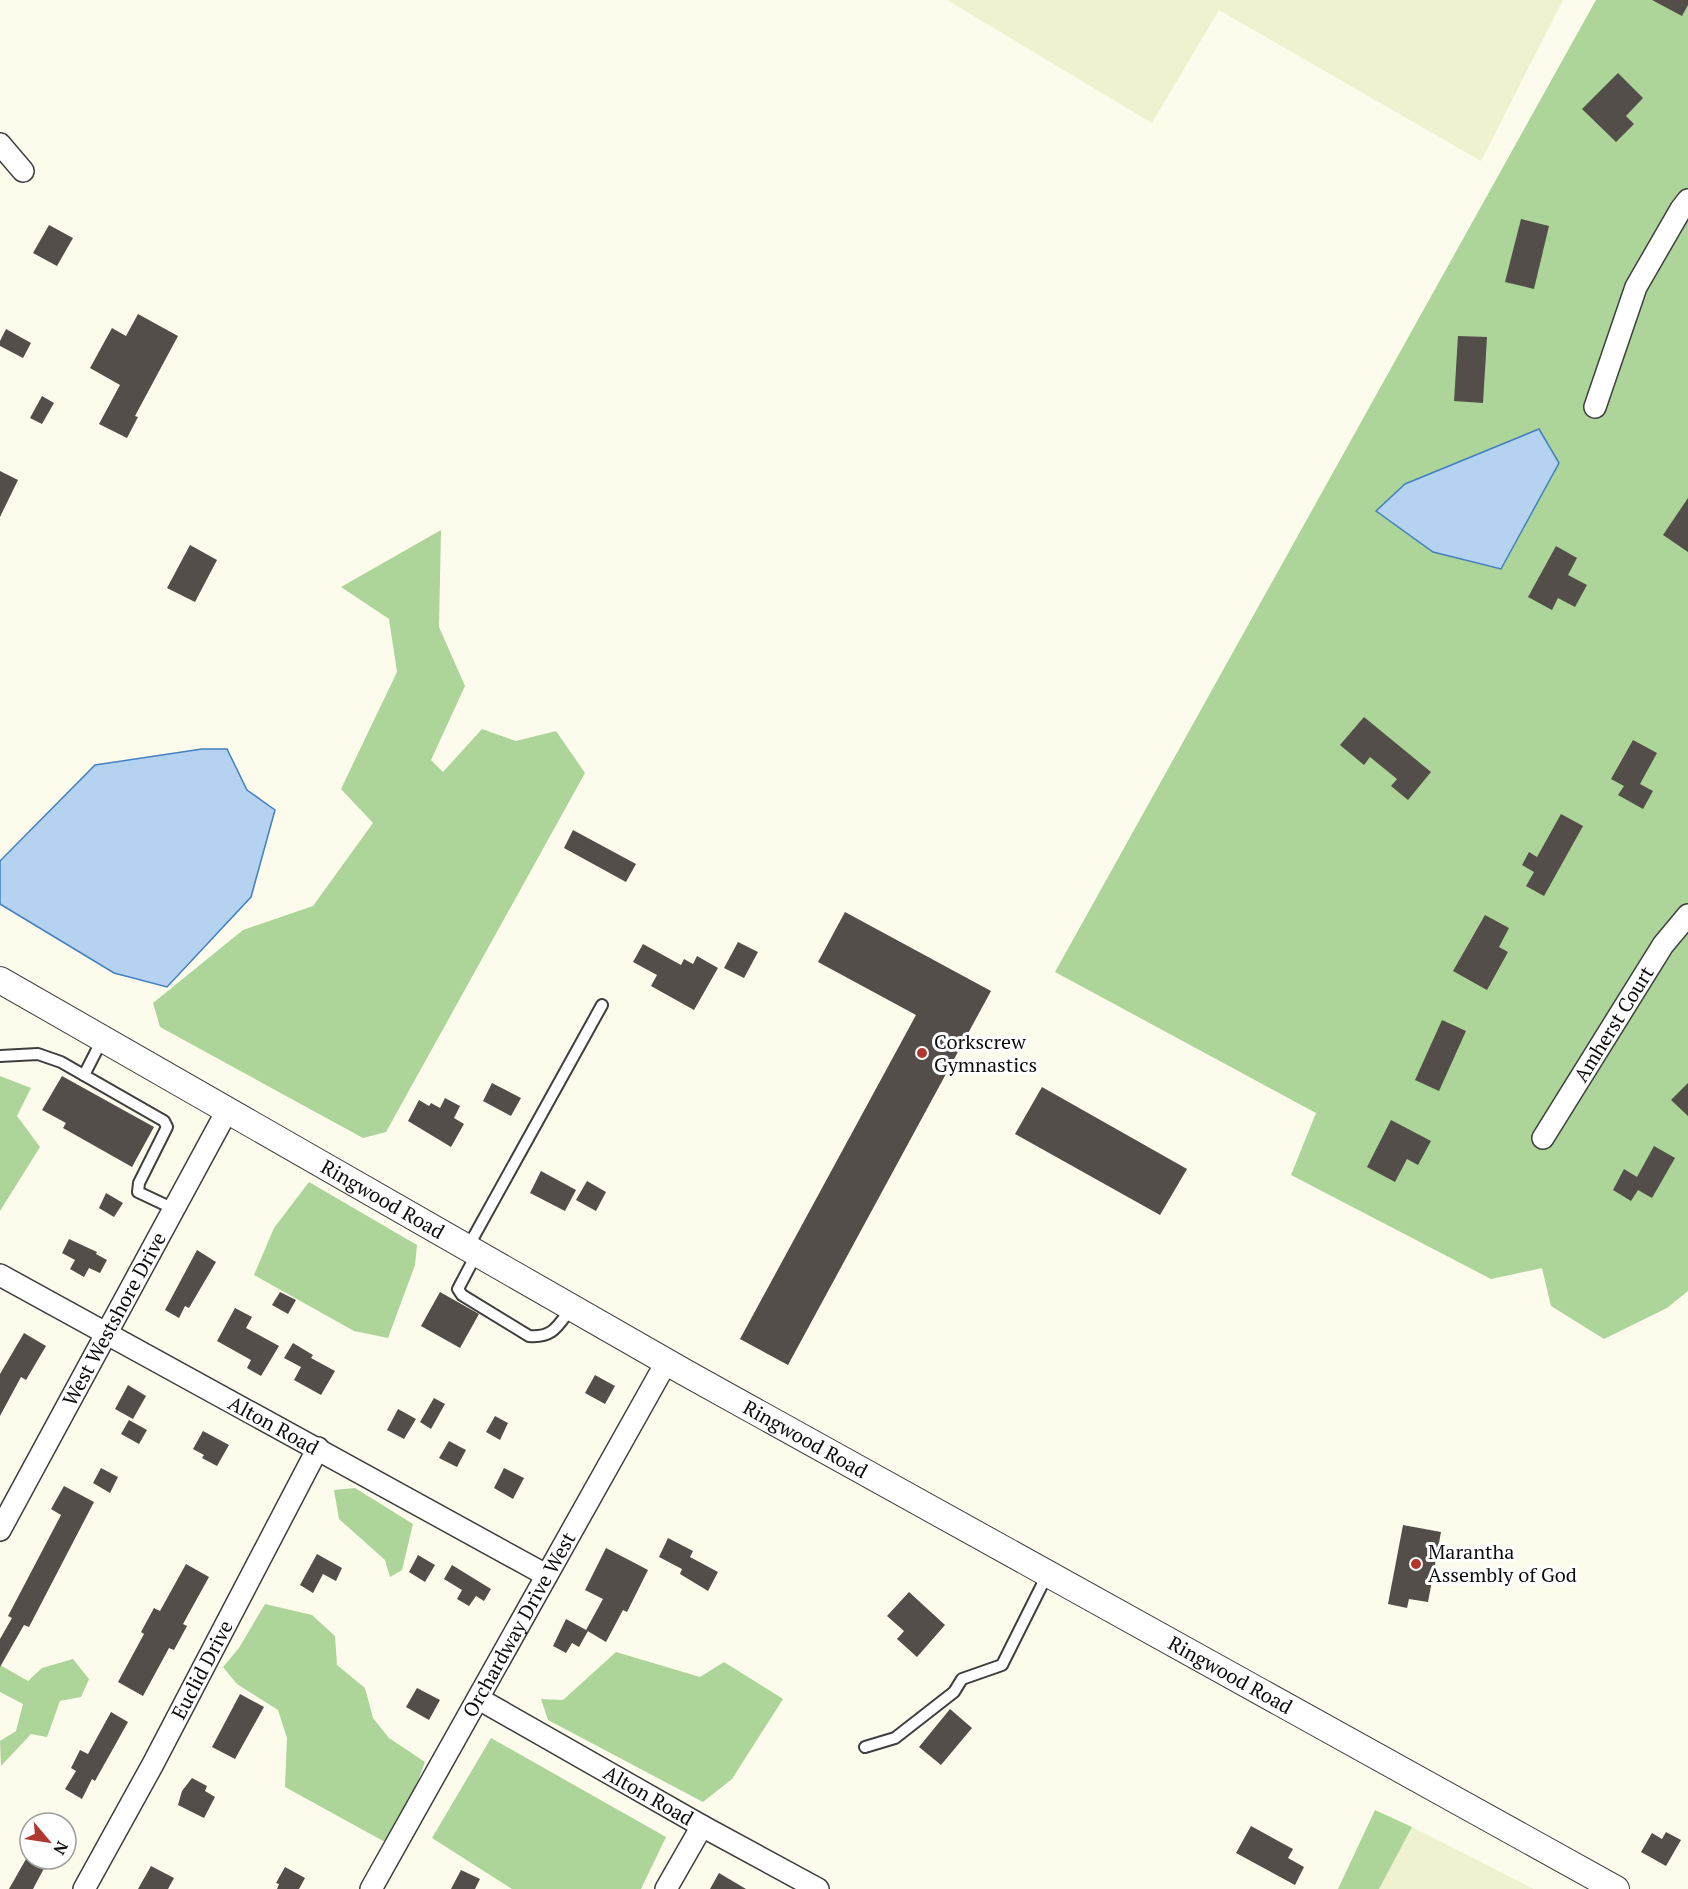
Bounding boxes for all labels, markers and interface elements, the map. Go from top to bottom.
street label: Amherst Court [1567,960,1660,1087]
place label: Corkscrew Gymnastics [934,1028,1037,1078]
marker: Corkscrew Gymnastics [915,1046,929,1060]
street label: Ringwood Road [316,1153,450,1245]
street label: West Westshore Drive [56,1227,172,1410]
street label: Alton Road [224,1389,324,1461]
street label: Ringwood Road [739,1393,873,1484]
street label: Orchardway Drive West [456,1527,582,1722]
place label: Marantha Assembly of God [1428,1538,1577,1588]
marker: Marantha Assembly of God [1409,1557,1423,1571]
street label: Euclid Drive [165,1615,239,1724]
street label: Ringwood Road [1163,1629,1298,1720]
street label: Alton Road [599,1759,699,1831]
north arrow [18,1811,78,1871]
text: N [49,1838,74,1859]

